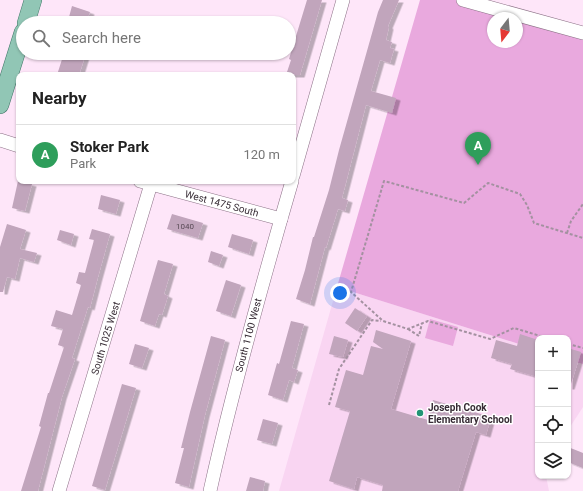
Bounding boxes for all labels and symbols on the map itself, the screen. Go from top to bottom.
north arrow [487,12,523,48]
pin: A [465,132,491,165]
street label: West 1475 South [184,188,260,219]
house number: 1040 [176,222,194,231]
your location [330,283,350,303]
street label: South 1100 West [233,297,264,373]
street label: South 1025 West [89,300,122,376]
place label: Joseph Cook Elementary School [428,402,513,425]
marker: Joseph Cook Elementary School [415,408,425,418]

